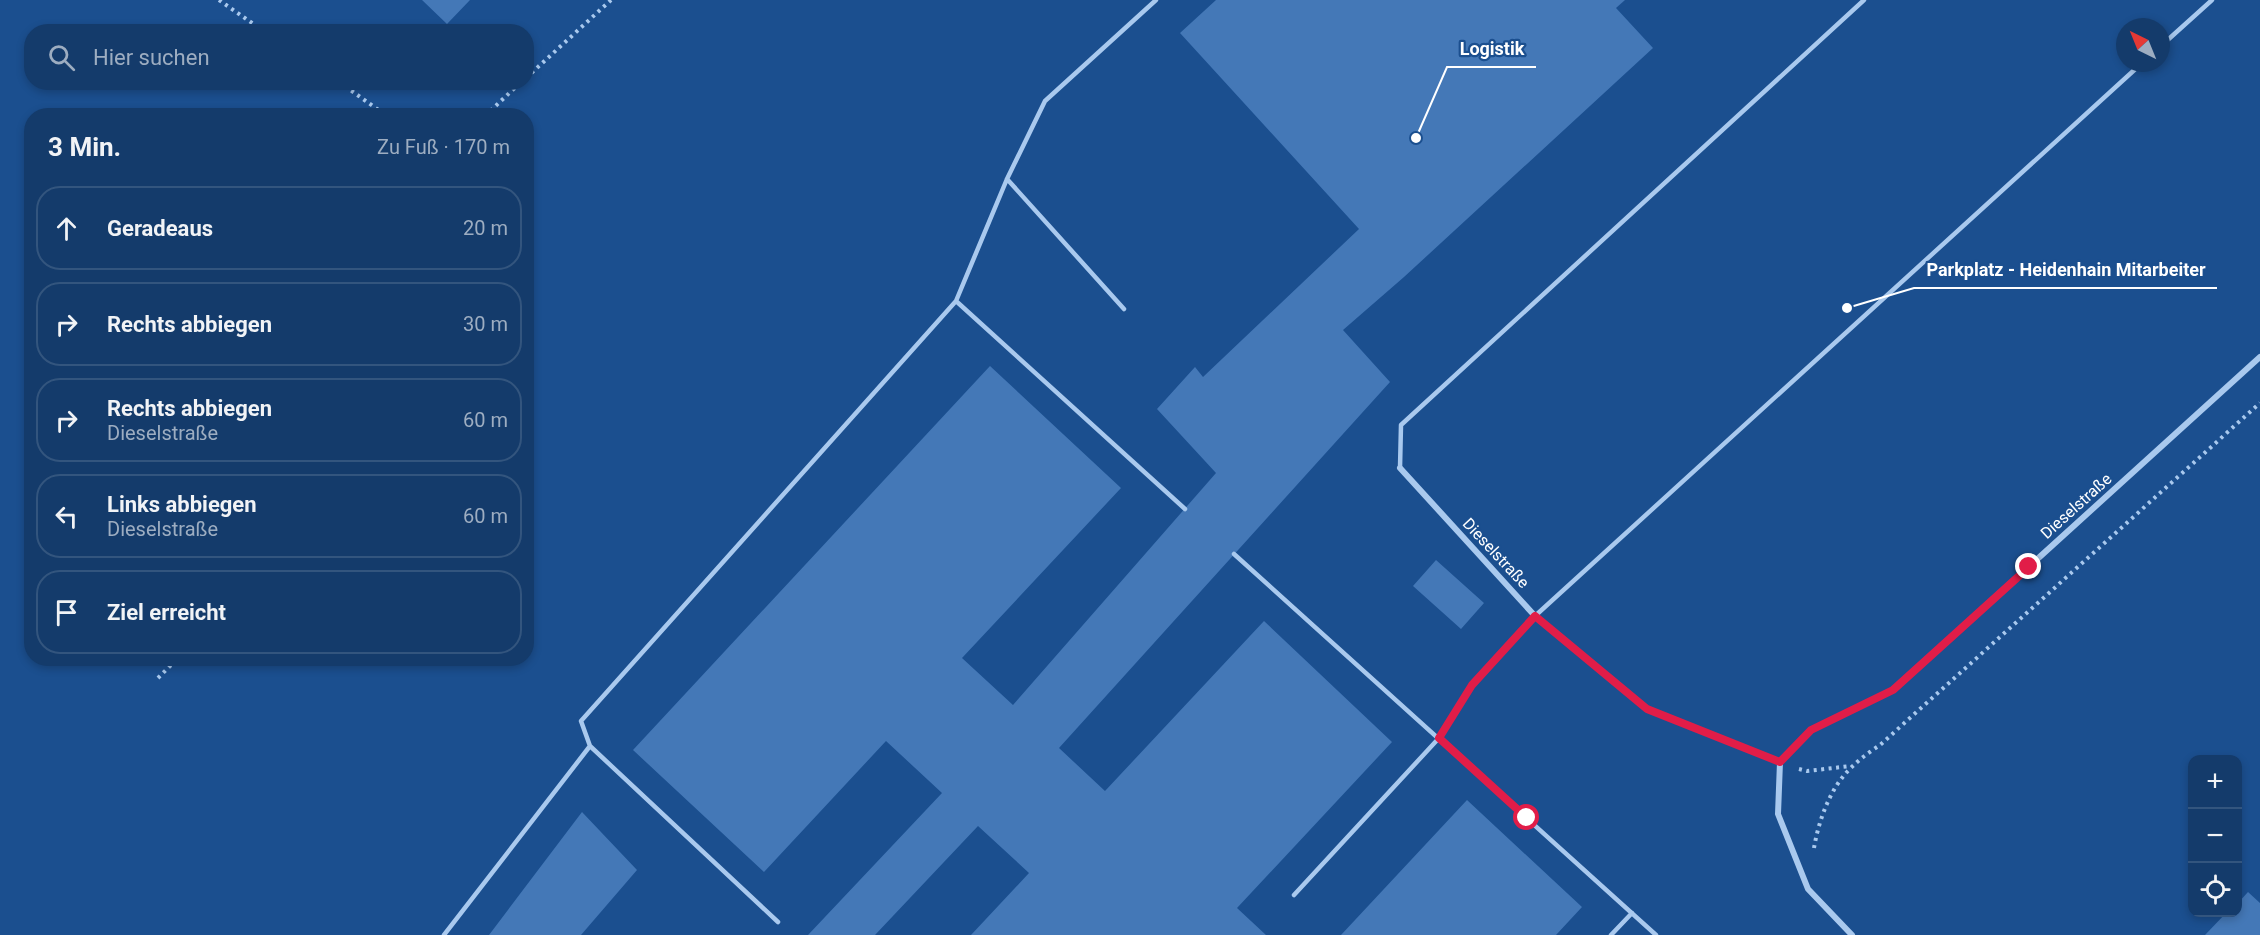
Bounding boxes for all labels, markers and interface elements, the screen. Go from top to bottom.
north arrow [2116,18,2170,72]
search box [24,24,534,90]
callout: Logistik [1447,31,1536,67]
text: Logistik [1460,38,1525,59]
icon: search [45,41,78,74]
text: Hier suchen [93,45,210,70]
text: 3 Min. [48,132,121,162]
text: Zu Fuß · 170 m [377,135,510,159]
icon: ahead [50,212,83,245]
text: Geradeaus [107,216,213,241]
text: 20 m [463,216,508,240]
callout: Parkplatz - Heidenhain Mitarbeiter [1914,252,2217,288]
text: Parkplatz - Heidenhain Mitarbeiter [1926,259,2206,280]
icon: right [50,308,83,341]
text: Rechts abbiegen [107,312,272,337]
text: 30 m [463,312,508,336]
text: Rechts abbiegen [107,396,272,421]
icon: right [50,404,83,437]
text: 60 m [463,408,508,432]
text: Dieselstraße [107,421,218,445]
street label: Dieselstraße [2037,469,2115,543]
text: Links abbiegen [107,492,257,517]
icon: left [50,500,83,533]
text: 60 m [463,504,508,528]
street label: Dieselstraße [1459,514,1533,592]
text: Dieselstraße [107,517,218,541]
route end [2015,553,2041,579]
icon: arrive [50,596,83,629]
text: Ziel erreicht [107,600,226,625]
map controls [2188,755,2242,917]
button: + [2188,755,2242,809]
route start [1513,804,1539,830]
button: − [2188,809,2242,863]
button: locate [2188,863,2242,917]

